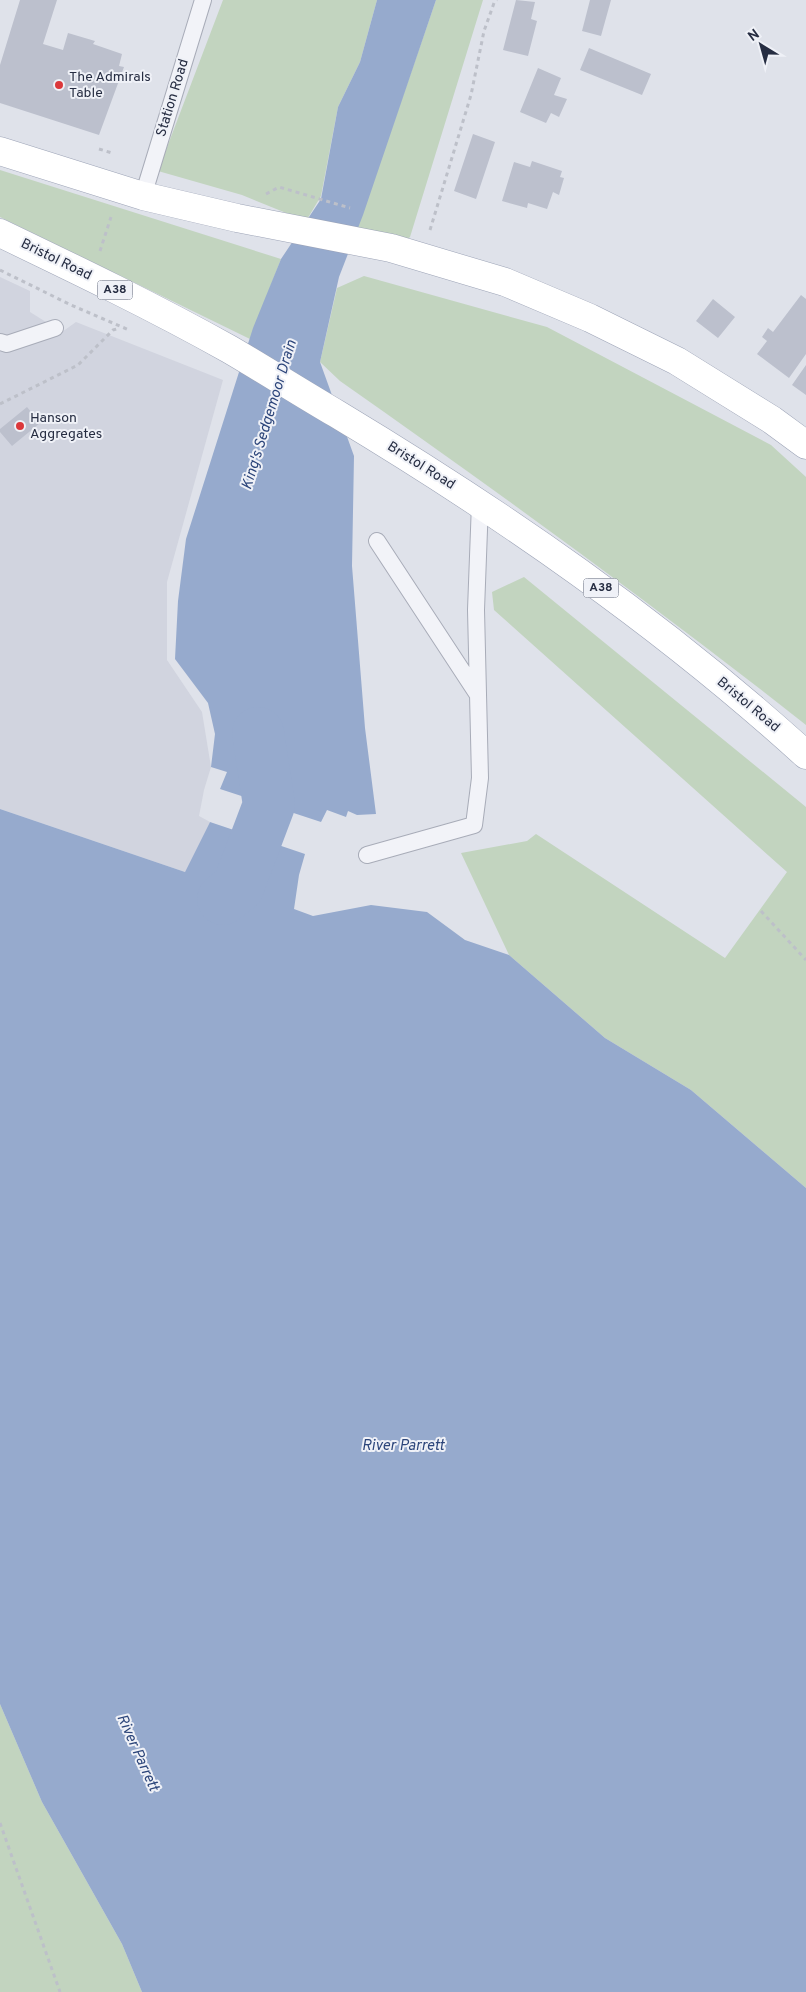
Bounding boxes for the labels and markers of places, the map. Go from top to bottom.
place label: The Admirals Table [69,69,151,102]
marker: The Admirals Table [53,79,65,91]
place label: Hanson Aggregates [30,410,102,443]
marker: Hanson Aggregates [14,420,26,432]

